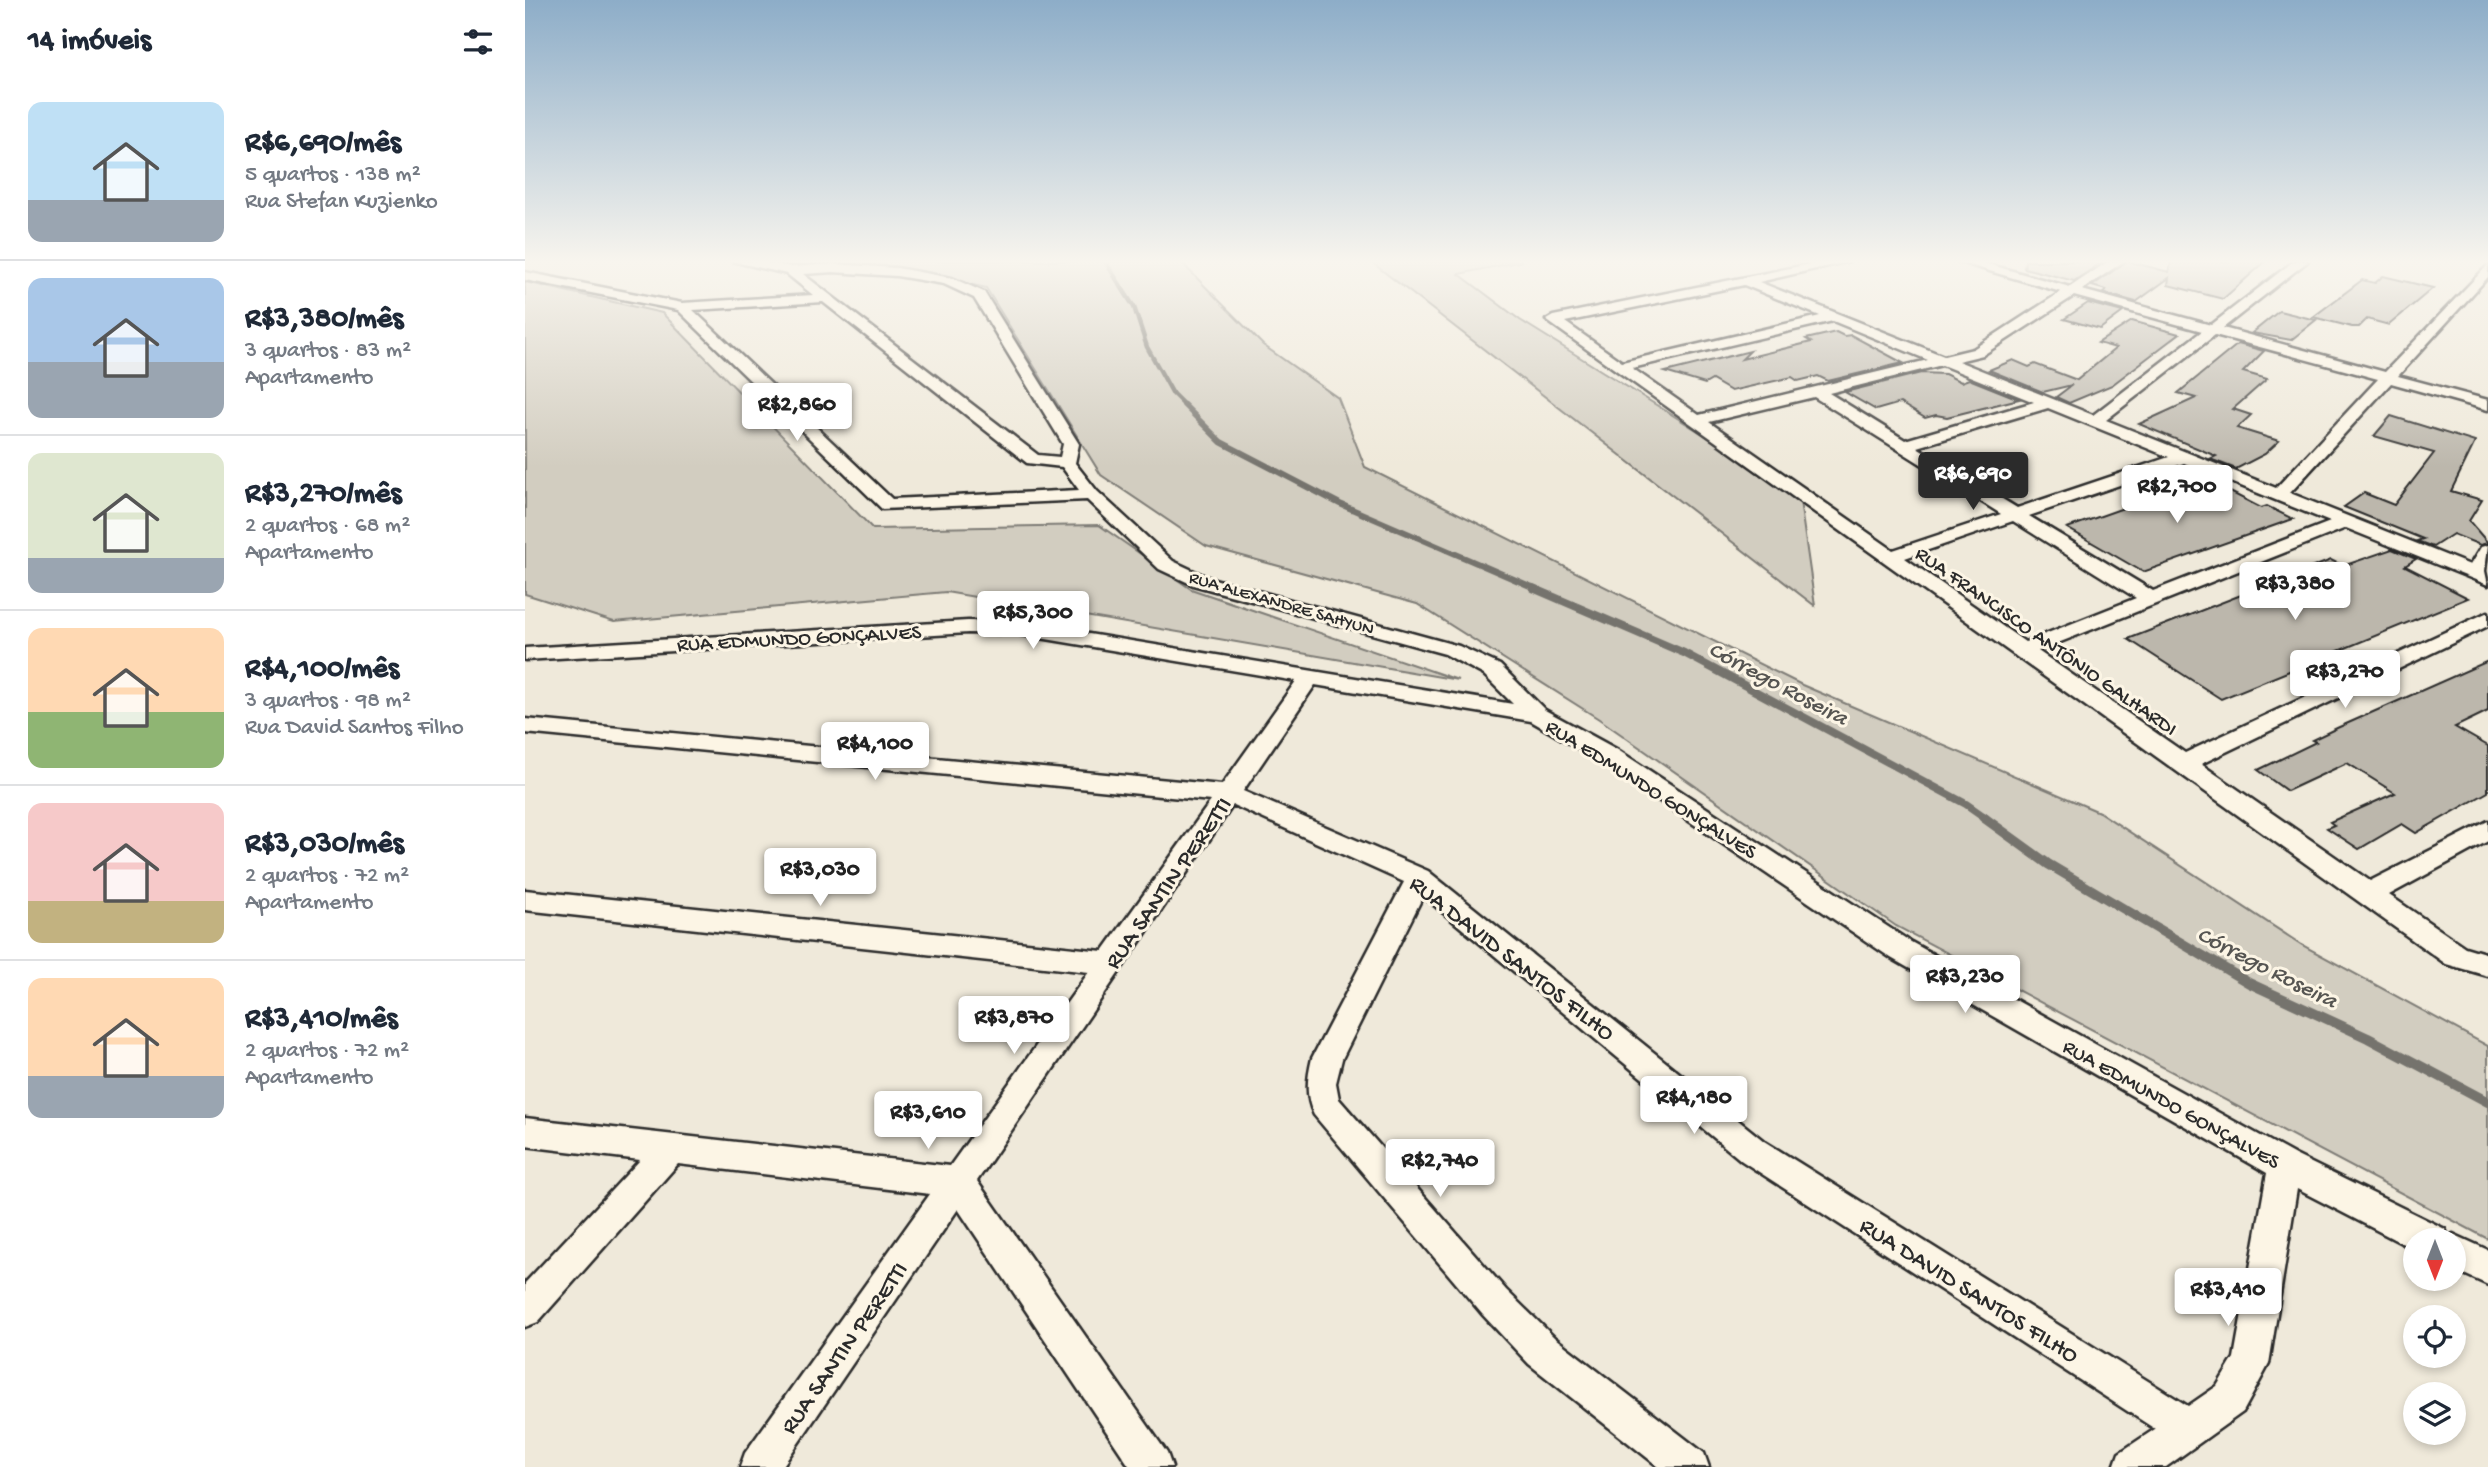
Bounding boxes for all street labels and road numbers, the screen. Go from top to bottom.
street label: RUA FRANCISCO ANTÔNIO GALHARDI [1909,543,2181,743]
street label: RUA ALEXANDRE SAHYUN [1186,568,1376,641]
street label: RUA EDMUNDO GONÇALVES [676,622,922,659]
street label: RUA EDMUNDO GONÇALVES [1540,716,1761,866]
street label: RUA SANTIN PERETTI [1100,792,1240,976]
street label: RUA DAVID SANTOS FILHO [1402,870,1619,1049]
street label: RUA EDMUNDO GONÇALVES [2057,1036,2284,1176]
street label: RUA DAVID SANTOS FILHO [1853,1213,2083,1371]
street label: RUA SANTIN PERETTI [776,1257,916,1441]

